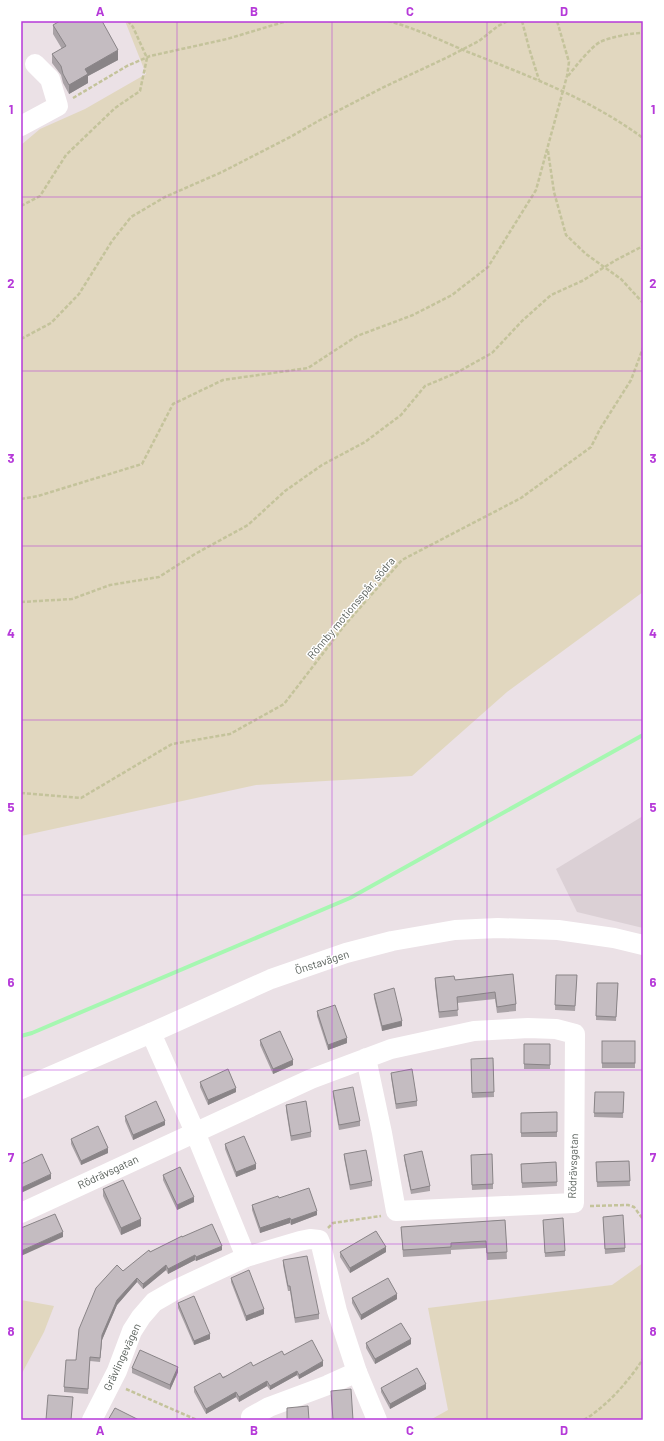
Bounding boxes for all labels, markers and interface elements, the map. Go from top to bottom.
text: A [96,3,105,19]
text: B [250,3,258,19]
text: C [406,3,414,19]
text: D [560,3,568,19]
text: 1 [9,101,13,117]
text: 1 [651,101,655,117]
text: 2 [7,275,15,291]
text: 2 [649,275,657,291]
text: 3 [7,450,15,466]
text: 3 [649,450,657,466]
street label: Rönnby motionsspår, södra [304,554,397,661]
text: 4 [7,625,15,641]
text: 4 [649,625,657,641]
text: 5 [7,799,15,815]
text: 5 [649,799,657,815]
street label: Önstavägen [293,946,351,976]
text: 6 [8,974,15,990]
text: 6 [650,974,657,990]
street label: Rödrävsgatan [565,1133,580,1199]
text: 7 [8,1149,15,1165]
text: 7 [650,1149,657,1165]
street label: Rödrävsgatan [75,1152,140,1191]
street label: Grävlingevägen [100,1321,143,1392]
text: 8 [7,1323,15,1339]
text: 8 [649,1323,657,1339]
text: A [96,1422,105,1438]
text: B [250,1422,258,1438]
text: C [406,1422,414,1438]
text: D [560,1422,568,1438]

